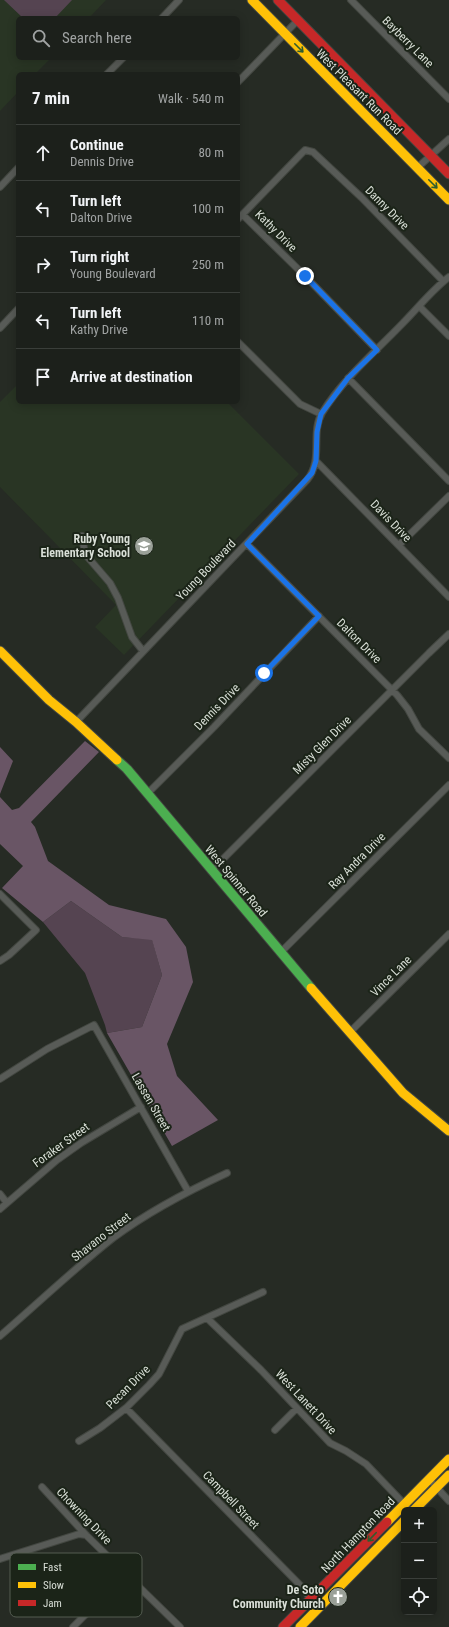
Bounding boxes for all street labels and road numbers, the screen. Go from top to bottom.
street label: Bayberry Lane [379,13,437,71]
street label: West Pleasant Run Road [313,46,405,138]
street label: Danny Drive [362,183,412,233]
street label: Kathy Drive [252,207,300,255]
street label: Davis Drive [368,497,415,545]
street label: Young Boulevard [173,537,239,603]
street label: Dalton Drive [334,616,384,666]
street label: Dennis Drive [191,681,243,733]
street label: Misty Glen Drive [290,713,354,777]
street label: Ray Andra Drive [326,830,388,892]
street label: West Spinner Road [202,842,270,920]
street label: Vince Lane [368,952,415,999]
street label: Lassen Street [129,1070,173,1134]
street label: Foraker Street [30,1120,92,1170]
street label: Shavano Street [69,1209,134,1264]
street label: Pecan Drive [103,1362,153,1412]
street label: West Lanett Drive [273,1367,340,1437]
street label: Campbell Street [200,1468,263,1532]
street label: Chowning Drive [53,1485,115,1548]
street label: North Hampton Road [318,1494,398,1576]

